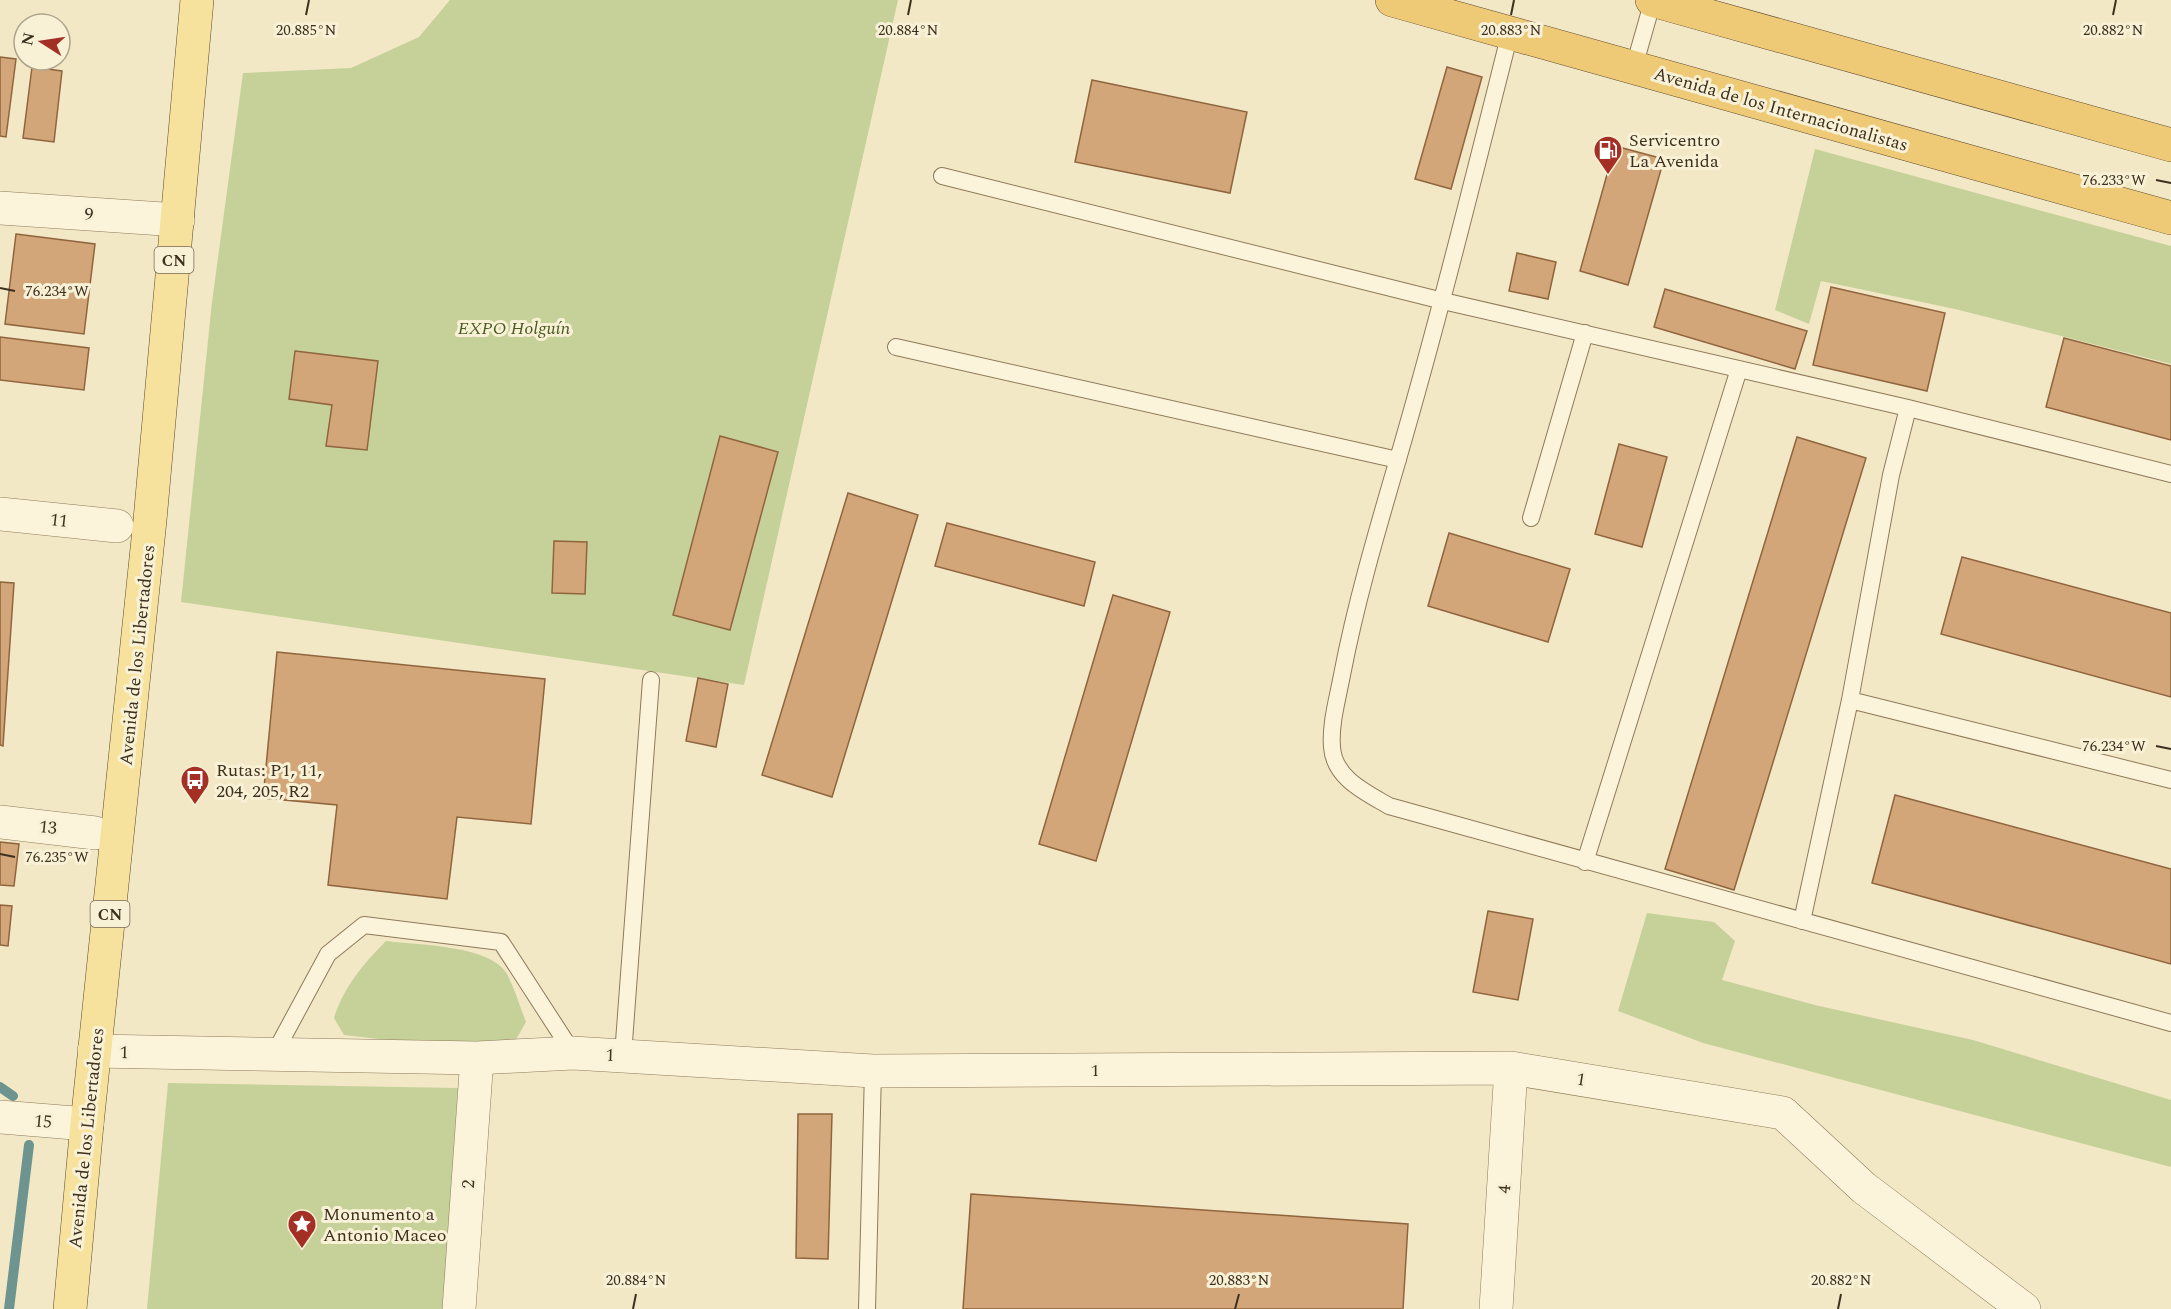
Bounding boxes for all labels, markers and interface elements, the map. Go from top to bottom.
north arrow [12,12,72,72]
text: 20.885°N [276,19,336,42]
text: 20.884°N [878,19,938,42]
text: 20.883°N [1481,19,1541,42]
text: 20.882°N [2083,19,2143,42]
text: N [15,30,41,48]
street label: Avenida de los Internacionalistas [1650,60,1911,159]
place label: Servicentro La Avenida [1629,127,1720,175]
fuel station icon: Servicentro La Avenida [1592,134,1624,176]
text: 76.233°W [2082,169,2146,192]
street label: 9 [84,201,94,228]
road number: CN [154,247,194,273]
text: 76.234°W [25,280,89,303]
park label: EXPO Holguín [458,315,571,342]
street label: 11 [49,506,69,535]
street label: Avenida de los Libertadores [112,543,163,767]
text: 76.234°W [2082,735,2146,758]
place label: Rutas: P1, 11, 204, 205, R2 [216,757,322,805]
bus stop icon: Rutas: P1, 11, 204, 205, R2 [179,764,211,806]
street label: 13 [38,813,58,842]
text: 76.235°W [25,846,89,869]
road number: CN [90,901,130,927]
street label: Avenida de los Libertadores [61,1026,112,1250]
street label: 1 [119,1039,129,1066]
street label: 1 [605,1042,615,1069]
street label: 1 [1091,1057,1100,1084]
street label: 1 [1574,1065,1587,1094]
street label: 15 [33,1107,53,1136]
street label: 2 [455,1179,482,1189]
street label: 4 [1491,1184,1518,1194]
place label: Monumento a Antonio Maceo [323,1201,446,1249]
place icon: Monumento a Antonio Maceo [286,1208,318,1250]
text: 20.884°N [606,1269,666,1292]
text: 20.883°N [1209,1269,1269,1292]
text: 20.882°N [1811,1269,1871,1292]

